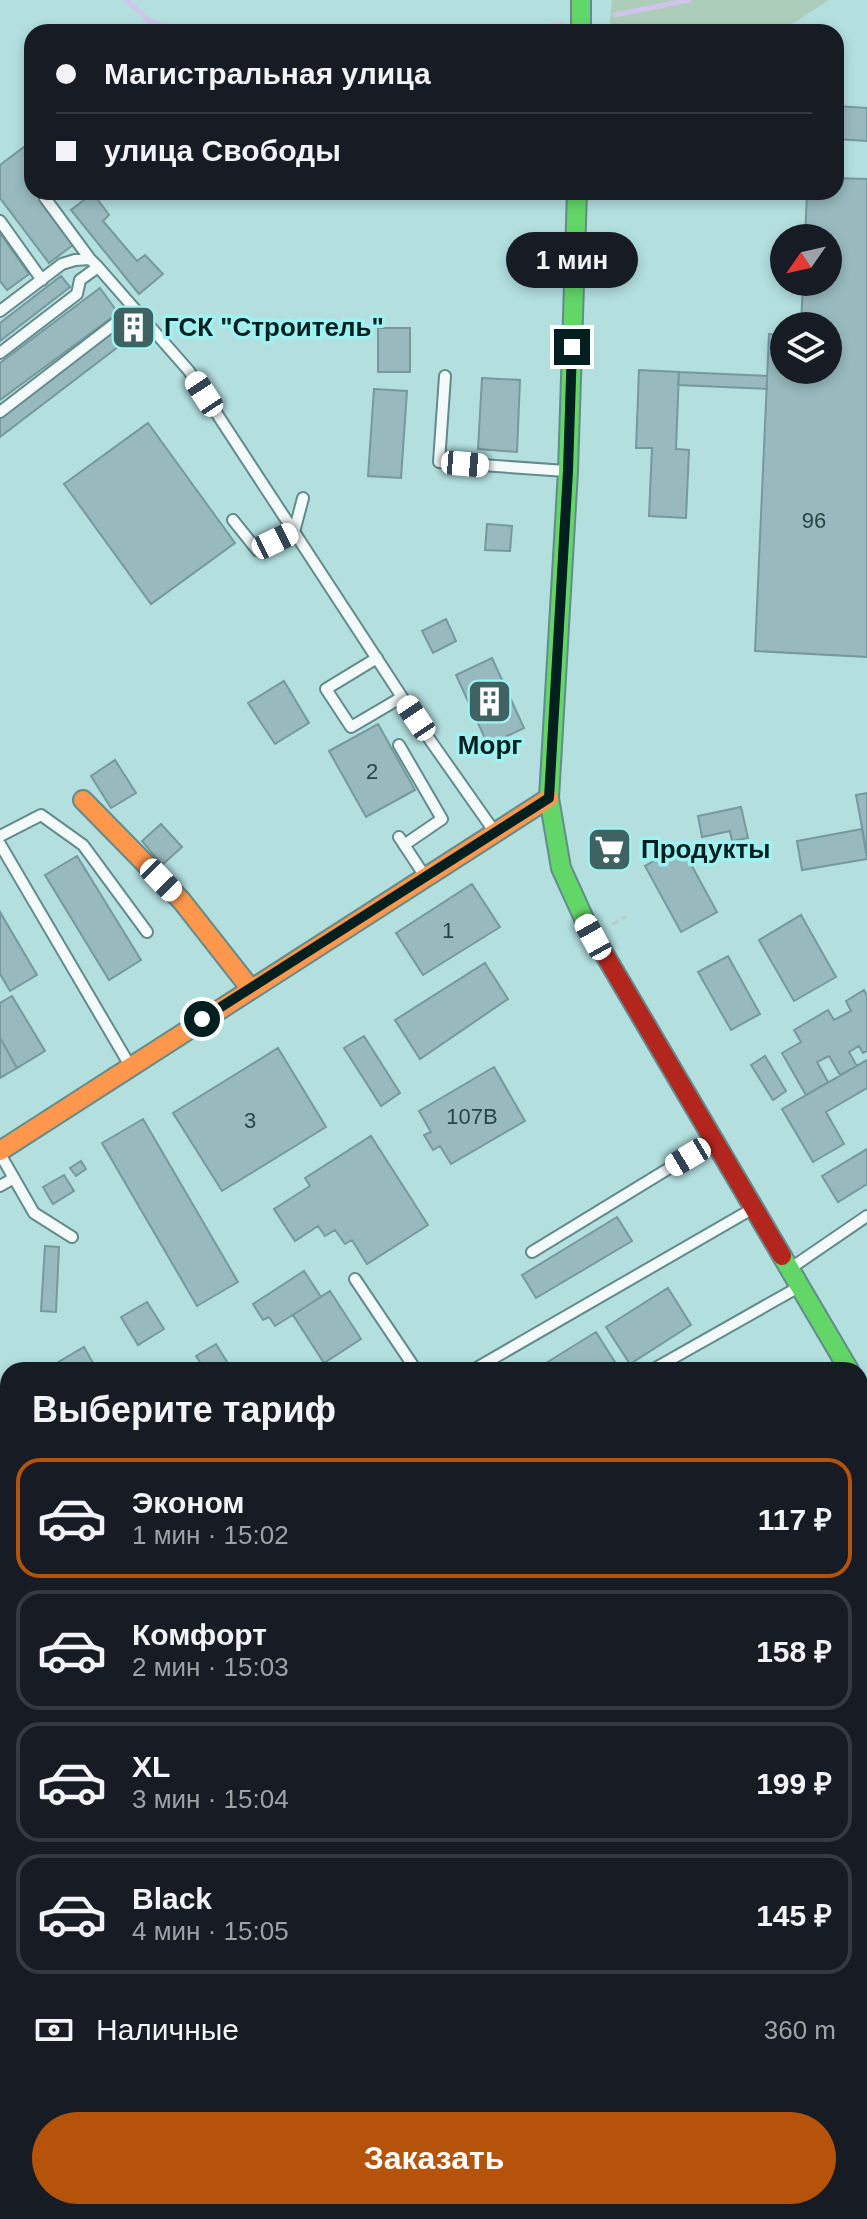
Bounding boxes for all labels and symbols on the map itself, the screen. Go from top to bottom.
north arrow [770,224,842,296]
callout: 1 мин [506,231,638,287]
building icon: ГСК "Строитель" [109,303,157,351]
place label: ГСК "Строитель" [164,312,384,342]
route end [554,329,590,365]
car [181,367,227,421]
car [440,450,490,478]
house number: 96 [802,508,826,533]
car [248,520,302,562]
building icon: Морг [466,678,514,726]
car [393,691,439,745]
place label: Морг [458,730,522,760]
house number: 2 [366,759,378,784]
supermarket icon: Продукты [586,825,634,873]
place label: Продукты [641,834,770,864]
car [136,854,186,906]
car [571,910,615,964]
house number: 1 [442,918,454,943]
route start [184,1001,220,1037]
house number: 107В [446,1104,498,1129]
house number: 3 [244,1108,256,1133]
car [661,1134,715,1180]

